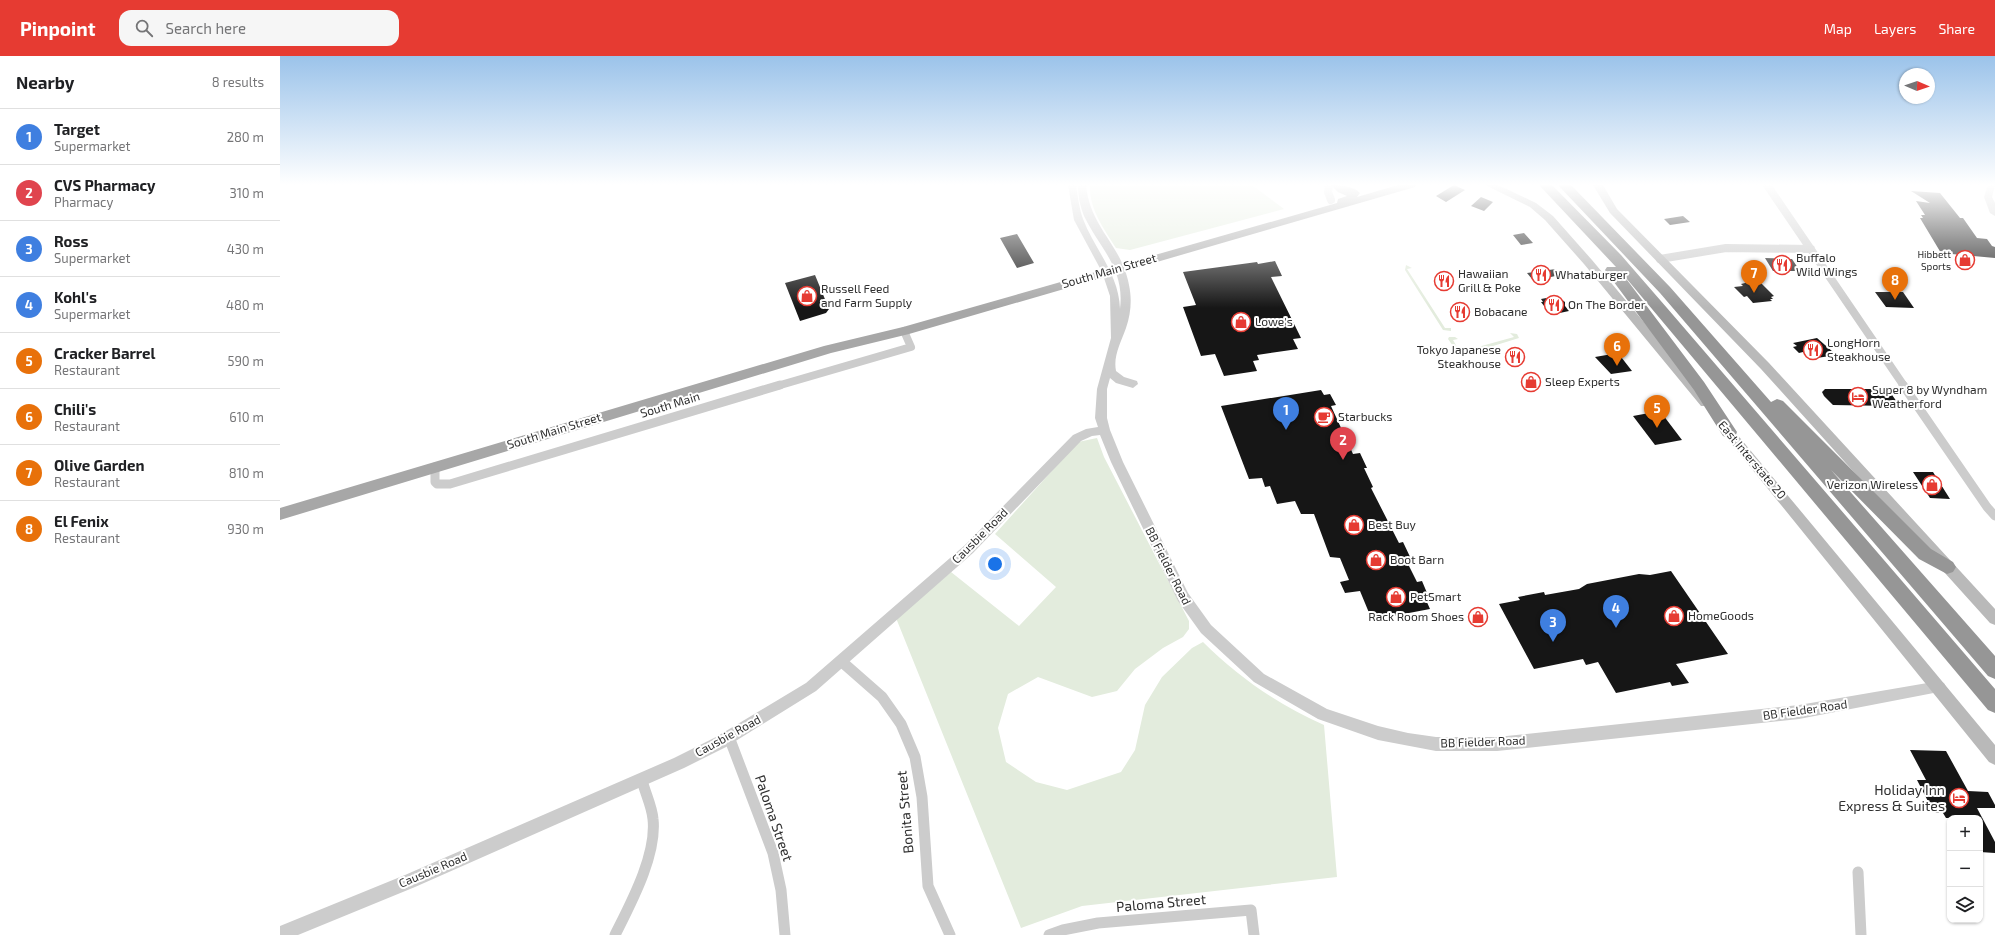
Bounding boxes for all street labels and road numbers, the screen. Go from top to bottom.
street label: South Main Street [1060,250,1158,290]
street label: South Main [638,388,701,420]
street label: South Main Street [505,409,603,451]
street label: East Interstate 20 [1716,418,1789,501]
street label: Causbie Road [949,505,1010,566]
street label: BB Fielder Road [1143,524,1194,607]
street label: BB Fielder Road [1762,696,1848,722]
street label: Causbie Road [692,711,763,759]
street label: BB Fielder Road [1440,733,1526,749]
street label: Bonita Street [892,770,917,854]
street label: Paloma Street [752,773,797,863]
street label: Causbie Road [396,848,469,890]
street label: Paloma Street [1115,890,1207,915]

